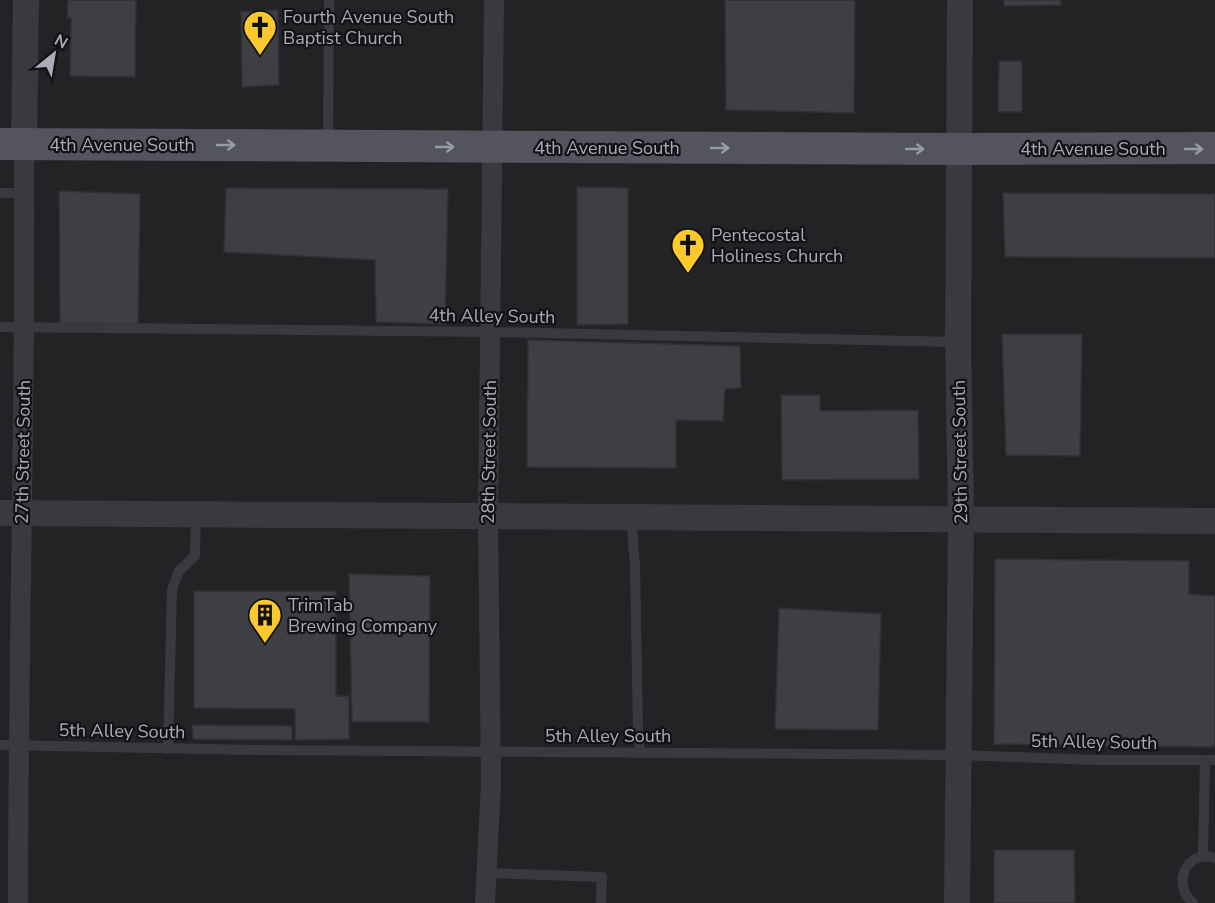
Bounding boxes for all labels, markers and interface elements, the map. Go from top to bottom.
place label: Fourth Avenue South Baptist Church [283,5,454,50]
church icon: Fourth Avenue South Baptist Church [242,9,278,56]
north arrow [24,24,84,84]
text: N [50,29,72,54]
street label: 4th Avenue South [49,133,195,157]
street label: 4th Avenue South [534,136,680,160]
street label: 4th Avenue South [1020,137,1166,161]
one-way arrow [216,139,236,151]
one-way arrow [434,141,454,153]
one-way arrow [709,142,729,154]
one-way arrow [904,143,924,155]
one-way arrow [1183,143,1203,154]
place label: Pentecostal Holiness Church [711,223,843,268]
church icon: Pentecostal Holiness Church [670,227,706,274]
street label: 4th Alley South [428,303,556,329]
street label: 27th Street South [10,380,36,524]
street label: 28th Street South [476,380,502,524]
street label: 29th Street South [947,380,973,524]
place label: TrimTab Brewing Company [288,593,438,638]
building icon: TrimTab Brewing Company [247,597,283,644]
street label: 5th Alley South [58,718,186,744]
street label: 5th Alley South [545,724,671,748]
street label: 5th Alley South [1030,729,1158,755]

